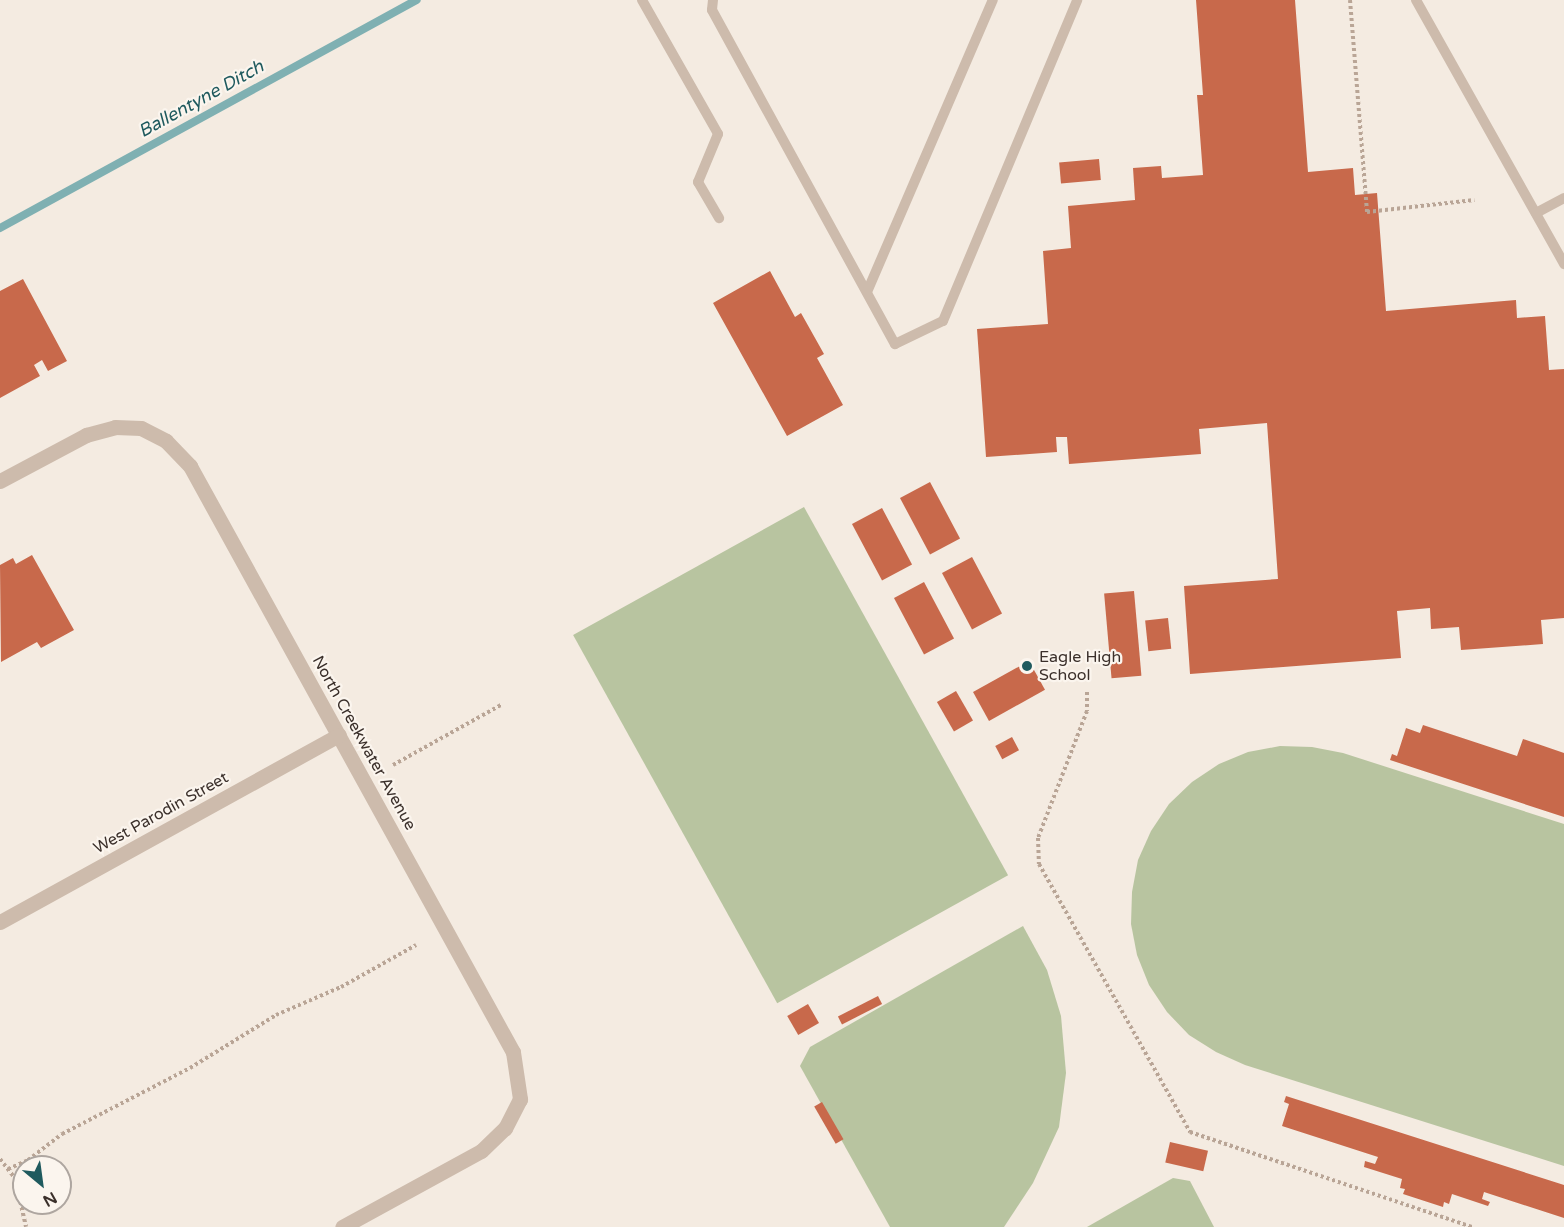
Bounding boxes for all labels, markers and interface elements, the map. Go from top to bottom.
water label: Ballentyne Ditch [135,56,267,142]
place label: Eagle High School [1039,647,1121,685]
street label: North Creekwater Avenue [308,653,420,833]
marker: Eagle High School [1020,659,1034,673]
street label: West Parodin Street [90,768,232,858]
north arrow [12,1155,72,1215]
text: N [39,1187,60,1211]

